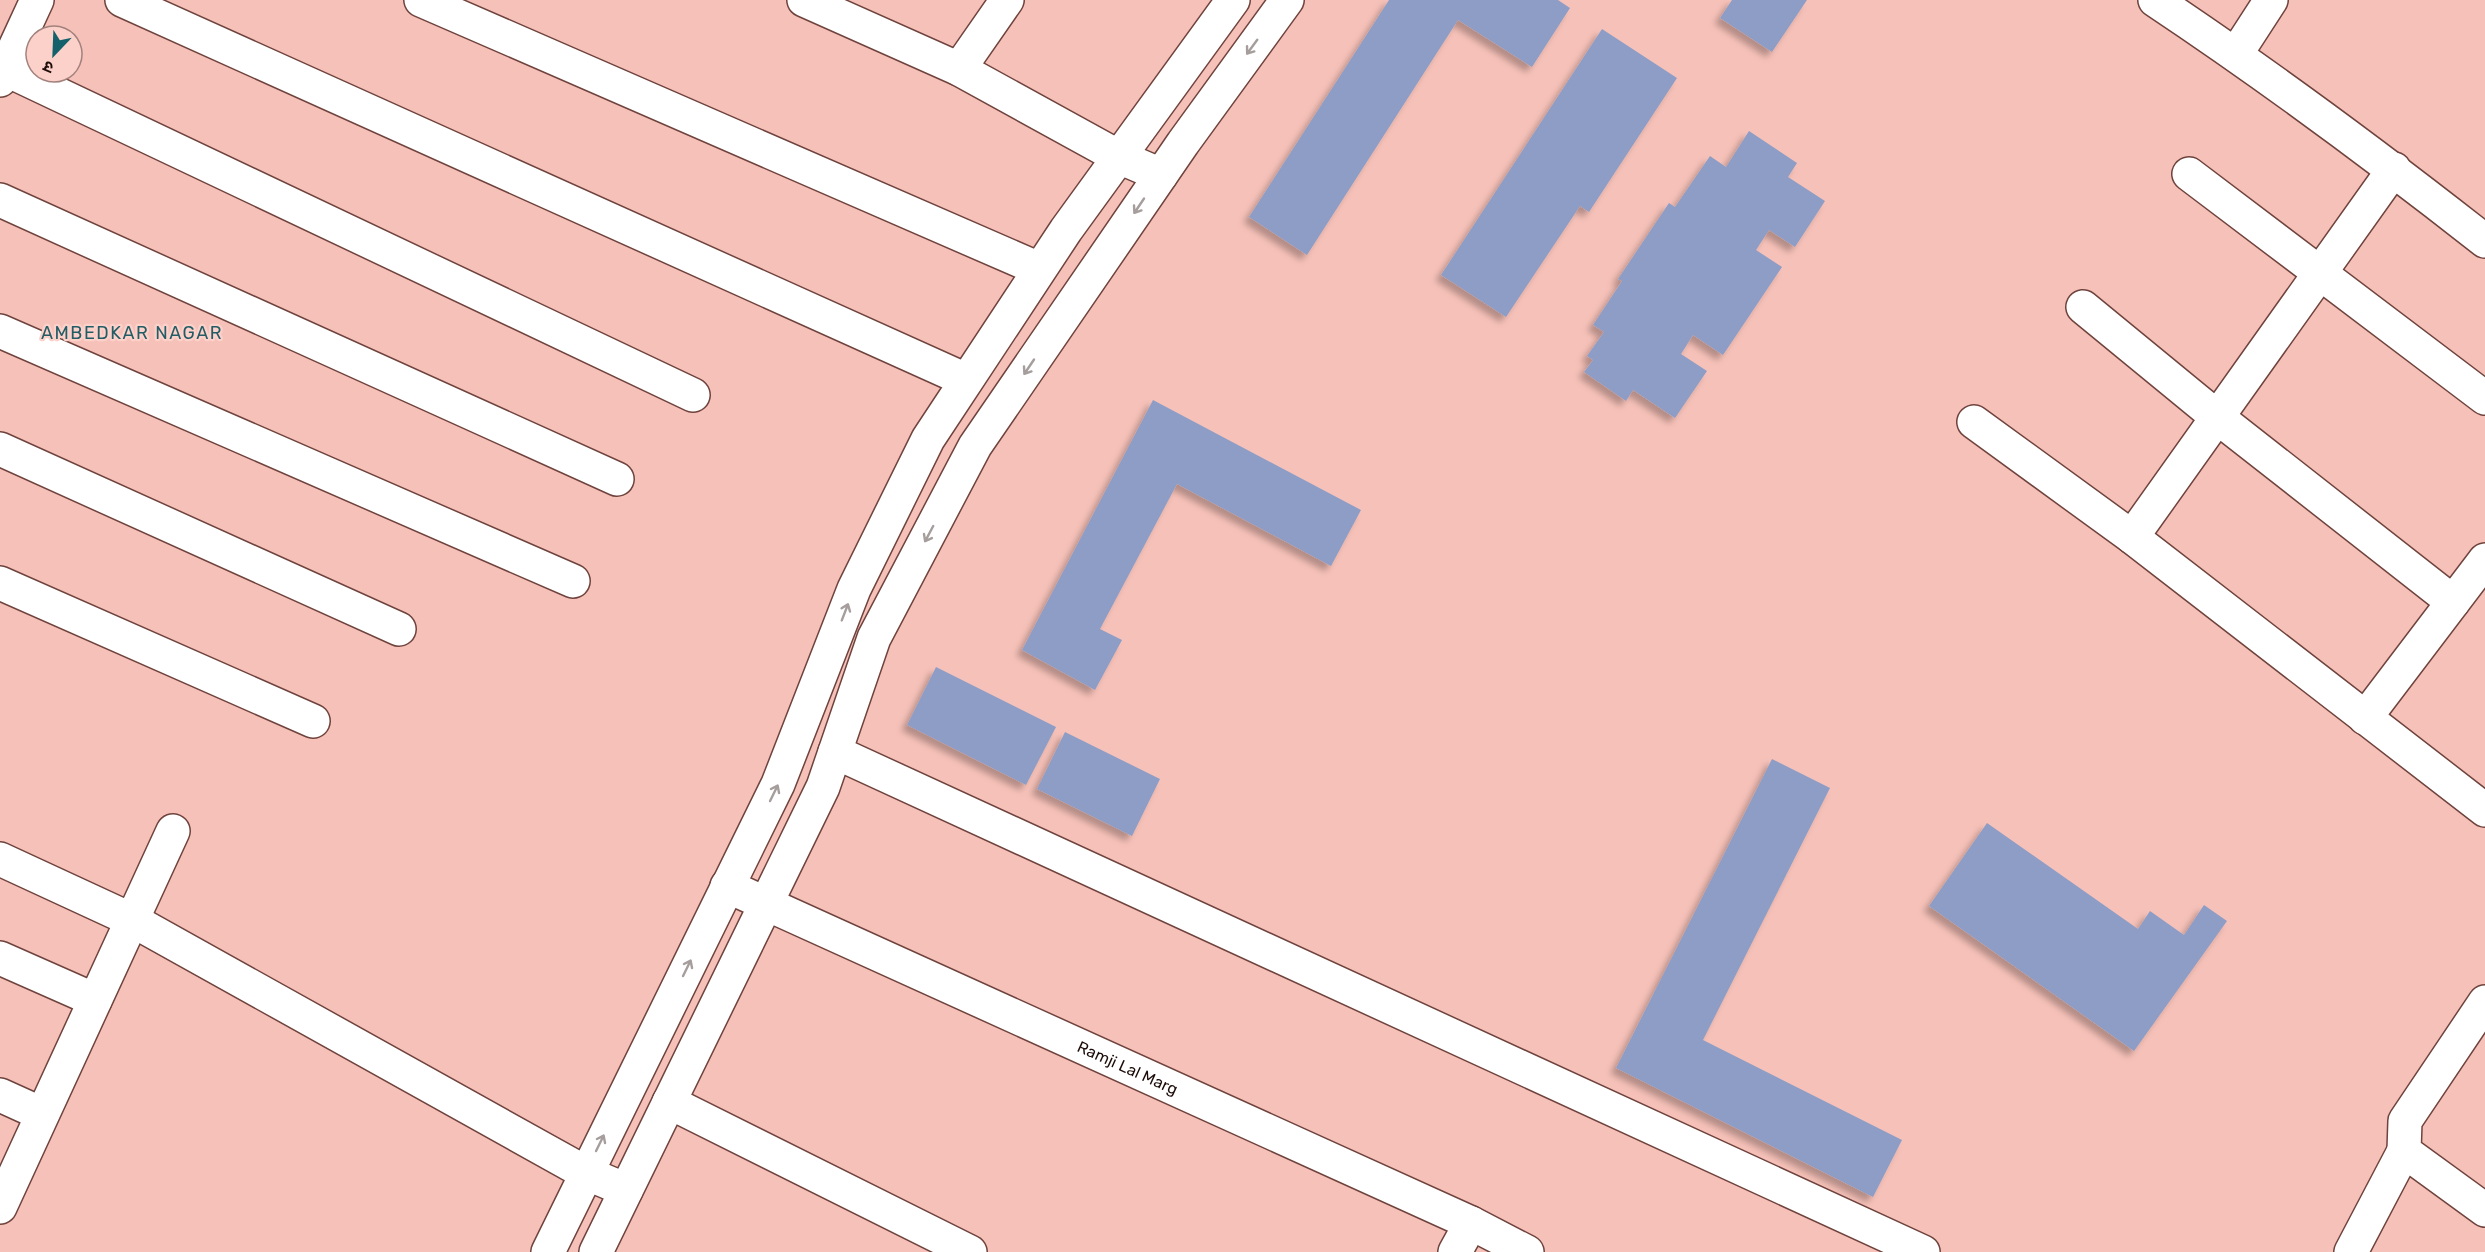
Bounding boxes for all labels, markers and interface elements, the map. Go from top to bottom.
north arrow [24,24,84,84]
one-way arrow [1246,39,1258,55]
text: उ [40,57,56,78]
one-way arrow [1133,198,1146,215]
district label: AMBEDKAR NAGAR [41,322,223,344]
one-way arrow [1023,359,1035,375]
one-way arrow [923,525,935,542]
one-way arrow [840,603,851,621]
one-way arrow [768,784,780,802]
one-way arrow [681,959,693,977]
street label: Ramji Lal Marg [1074,1037,1181,1099]
one-way arrow [595,1134,607,1152]

